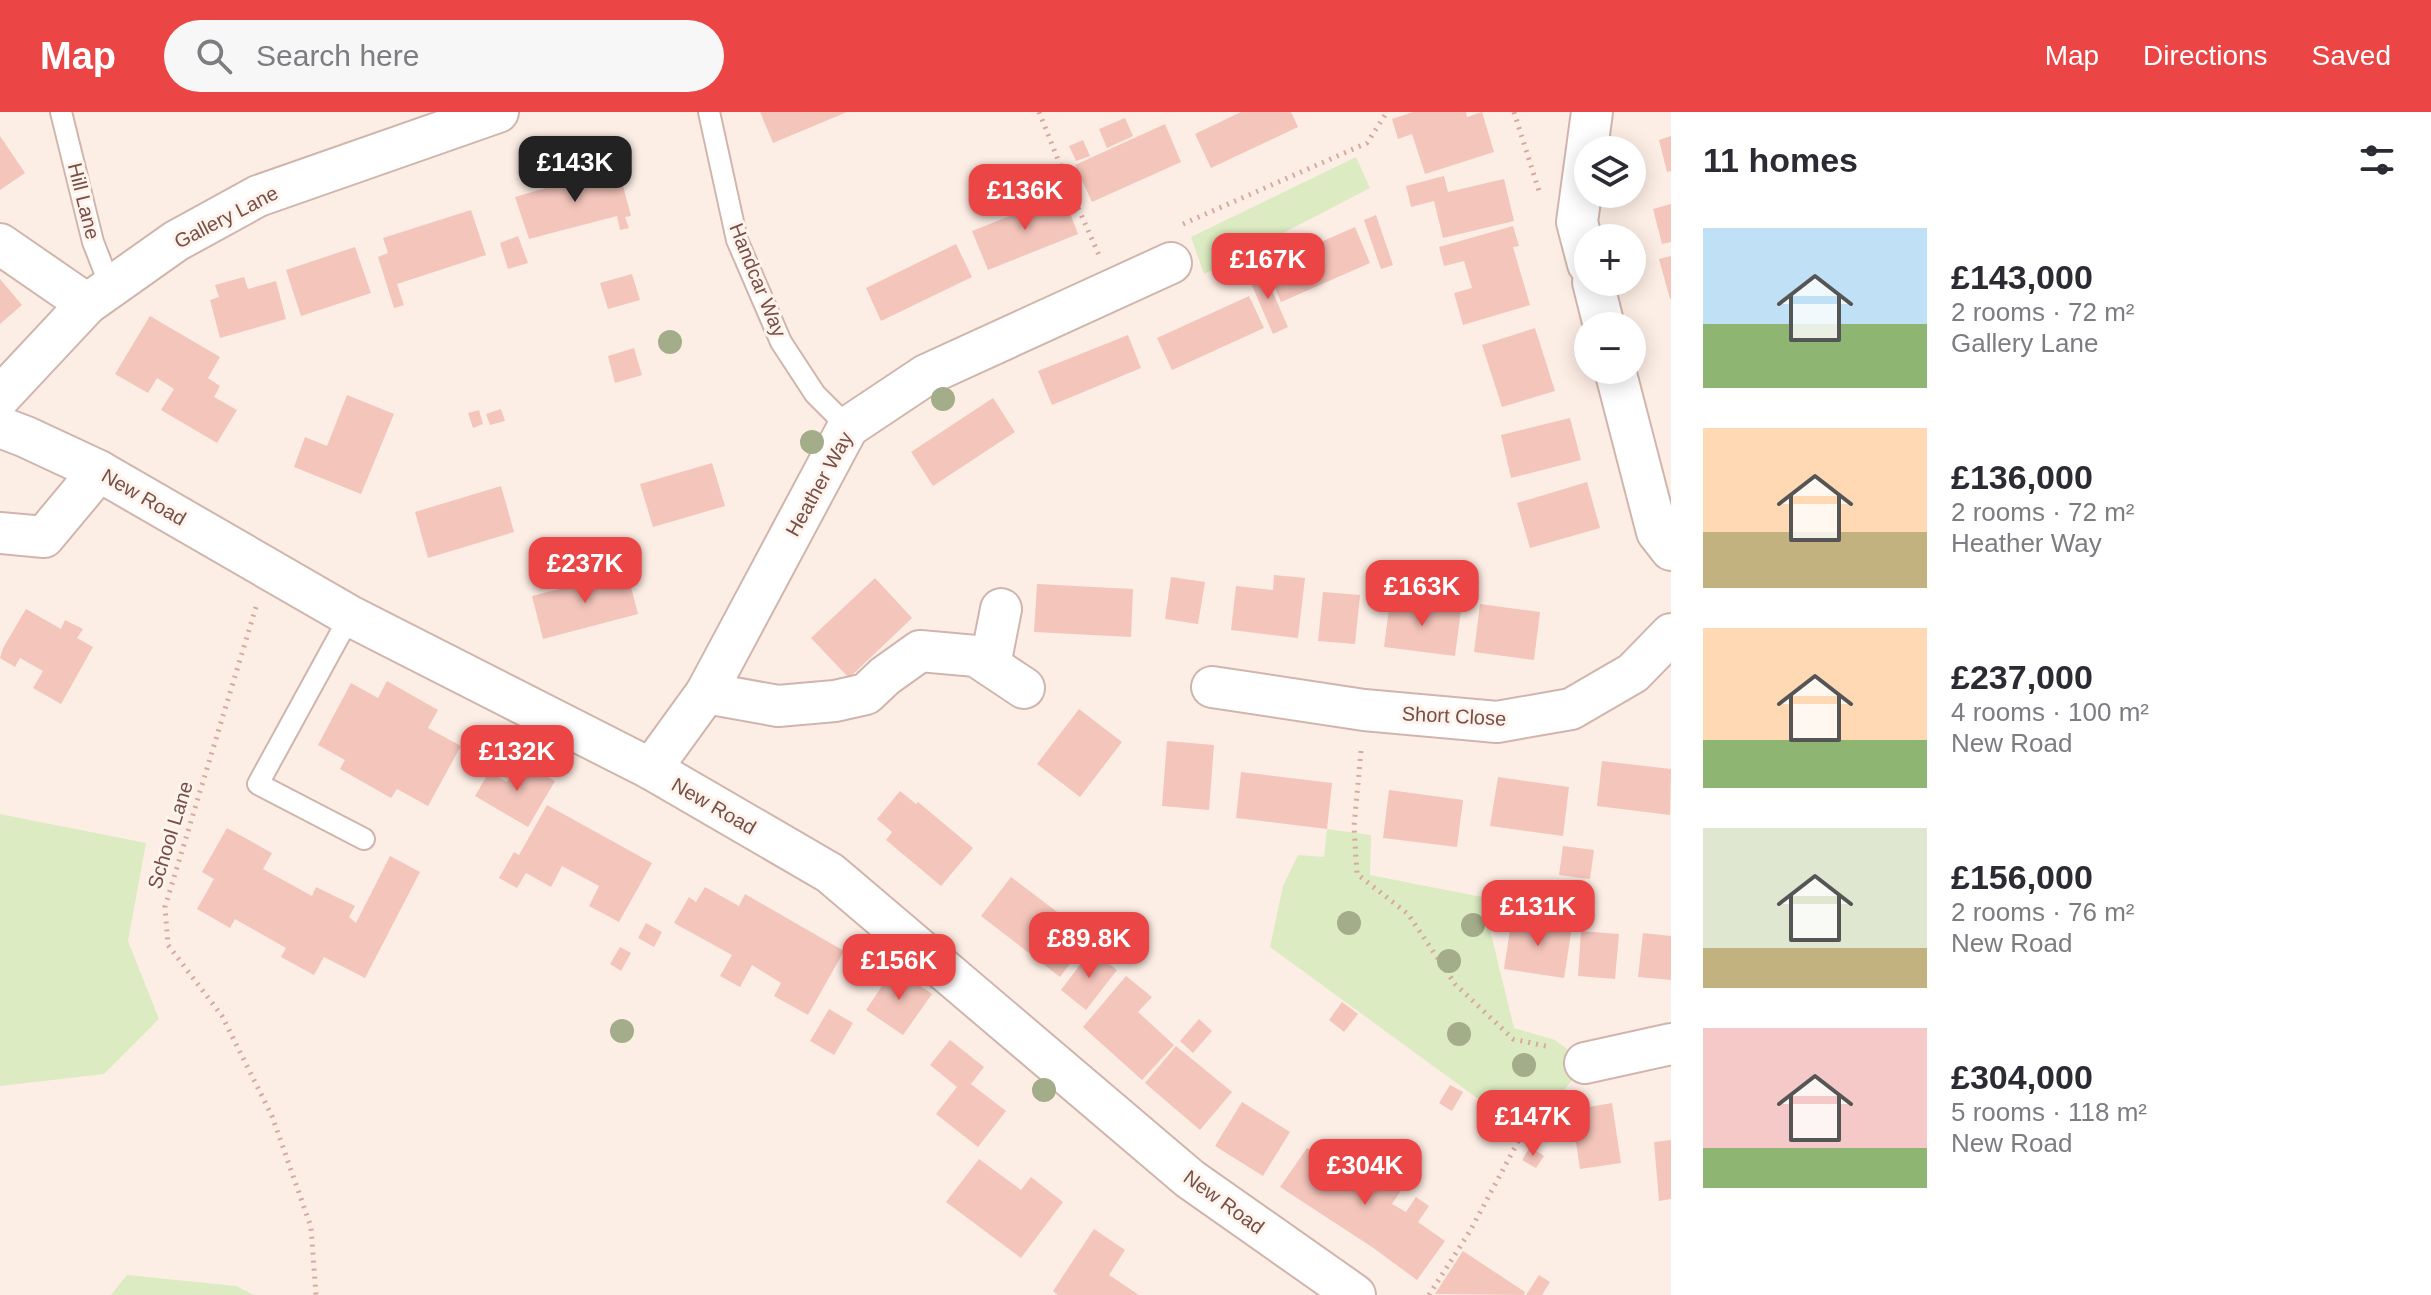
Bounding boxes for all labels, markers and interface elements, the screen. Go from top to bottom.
search box [164,20,724,92]
icon: search [192,34,236,78]
text: Map [40,35,116,77]
text: Search here [256,39,419,72]
text: Map [2045,40,2099,71]
text: Directions [2143,40,2268,71]
text: Saved [2312,40,2391,71]
pin: £143K [519,136,631,204]
map controls [1574,136,1646,384]
button: layers [1574,136,1646,208]
icon: filters [2355,138,2399,182]
text: 11 homes [1703,141,1858,179]
text: £143K [537,147,613,177]
street label: Hill Lane [64,161,104,241]
pin: £136K [969,164,1081,232]
text: £136K [987,175,1063,205]
street label: Gallery Lane [170,181,282,253]
street label: Handcar Way [725,220,791,340]
button: + [1574,224,1646,296]
pin: £167K [1212,233,1324,301]
text: £167K [1230,244,1306,274]
text: £143,000 [1951,258,2093,296]
icon: home [1767,260,1863,356]
text: 2 rooms · 72 m² [1951,297,2135,327]
button: − [1574,312,1646,384]
text: Gallery Lane [1951,328,2098,358]
street label: Heather Way [781,428,857,540]
text: £136,000 [1951,458,2093,496]
icon: home [1767,460,1863,556]
street label: New Road [98,464,190,530]
text: 2 rooms · 72 m² [1951,497,2135,527]
text: Heather Way [1951,528,2102,558]
pin: £237K [529,537,641,605]
text: £237K [547,548,623,578]
pin: £163K [1366,560,1478,628]
text: £163K [1384,571,1460,601]
text: £237,000 [1951,658,2093,696]
icon: home [1767,660,1863,756]
text: 4 rooms · 100 m² [1951,697,2149,727]
street label: Short Close [1401,702,1507,730]
pin: £132K [461,725,573,793]
text: New Road [1951,728,2072,758]
text: £132K [479,736,555,766]
street label: New Road [668,773,760,839]
street label: School Lane [143,779,197,891]
text: £156,000 [1951,858,2093,896]
icon: home [1767,860,1863,956]
pin: £131K [1482,880,1594,948]
text: £131K [1500,891,1576,921]
text: 2 rooms · 76 m² [1951,897,2135,927]
pin: £89.8K [1024,912,1154,980]
text: £89.8K [1047,923,1131,953]
text: New Road [1951,928,2072,958]
pin: £156K [843,934,955,1002]
text: £156K [861,945,937,975]
text: £304,000 [1951,1058,2093,1096]
icon: home [1767,1060,1863,1156]
pin: £147K [1477,1090,1589,1158]
text: 5 rooms · 118 m² [1951,1097,2147,1127]
text: £147K [1495,1101,1571,1131]
text: New Road [1951,1128,2072,1158]
pin: £304K [1309,1139,1421,1207]
text: £304K [1327,1150,1403,1180]
street label: New Road [1180,1166,1268,1238]

